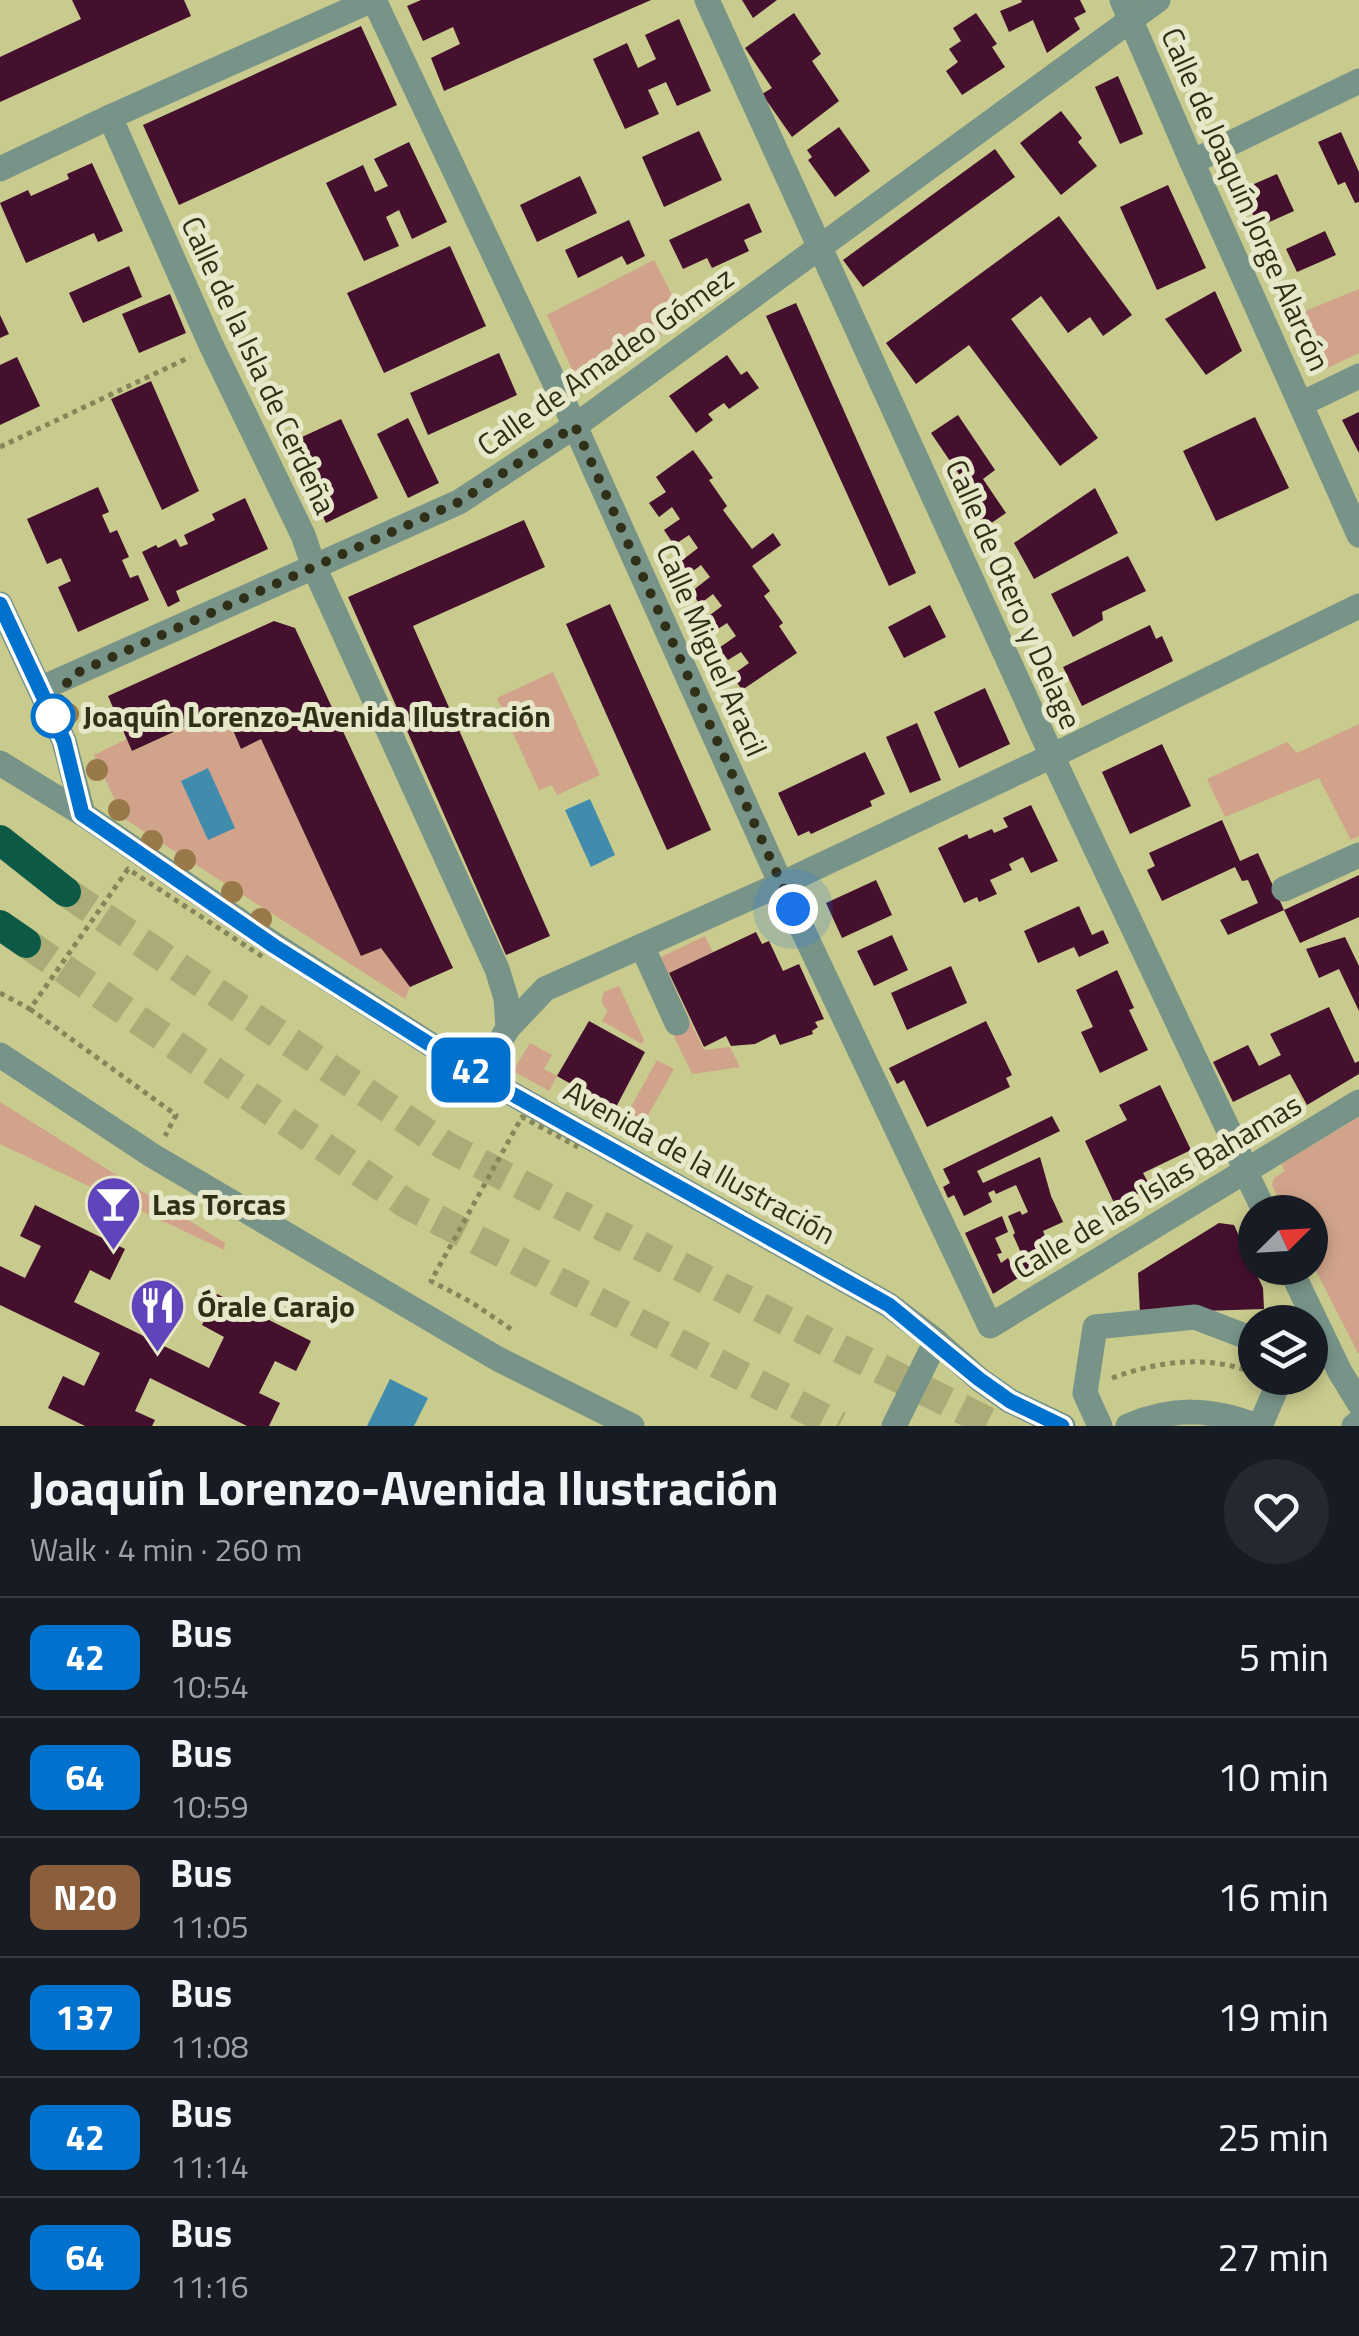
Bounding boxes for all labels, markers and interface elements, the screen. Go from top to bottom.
street label: Calle de Joaquín Jorge Alarcón [1149,20,1343,378]
street label: Calle de la Isla de Cerdeña [170,208,348,522]
street label: Calle de Amadeo Gómez [467,255,743,467]
street label: Calle de Otero y Delage [934,452,1094,736]
street label: Calle Miguel Aracil [644,536,780,764]
place label: Joaquín Lorenzo-Avenida Ilustración [83,693,551,739]
marker: Joaquín Lorenzo-Avenida Ilustración [32,695,74,737]
your location [768,884,818,934]
line badge: 42 [426,1038,516,1102]
text: 42 [451,1043,491,1097]
street label: Avenida de la Ilustración [556,1068,844,1256]
street label: Calle de las Islas Bahamas [1004,1081,1310,1291]
bar icon: Las Torcas [83,1174,143,1253]
place label: Las Torcas [152,1181,286,1227]
north arrow [1238,1195,1328,1285]
map controls [1238,1195,1328,1395]
restaurant icon: Órale Carajo [128,1276,188,1355]
place label: Órale Carajo [197,1283,355,1329]
button: layers [1238,1305,1328,1395]
text: Joaquín Lorenzo-Avenida Ilustración [30,1451,779,1524]
button: heart [1224,1459,1329,1564]
text: Walk · 4 min · 260 m [30,1525,302,1573]
text: Bus [170,1604,232,1662]
text: 5 min [1239,1628,1329,1686]
text: 42 [65,1630,105,1684]
text: 10:54 [170,1662,249,1710]
text: Bus [170,1724,232,1782]
text: 10 min [1218,1748,1329,1806]
text: 64 [65,1750,105,1804]
text: 10:59 [170,1782,249,1830]
text: Bus [170,1844,232,1902]
text: 16 min [1218,1868,1329,1926]
text: N20 [53,1870,117,1924]
text: 11:05 [170,1902,249,1950]
text: Bus [170,1964,232,2022]
text: 19 min [1218,1988,1329,2046]
text: 137 [56,1990,114,2044]
text: 11:08 [170,2022,249,2070]
text: Bus [170,2084,232,2142]
text: 25 min [1218,2108,1329,2166]
text: 42 [65,2110,105,2164]
text: 11:14 [170,2142,249,2190]
text: Bus [170,2204,232,2262]
text: 27 min [1218,2228,1329,2286]
text: 64 [65,2230,105,2284]
text: 11:16 [170,2262,249,2310]

